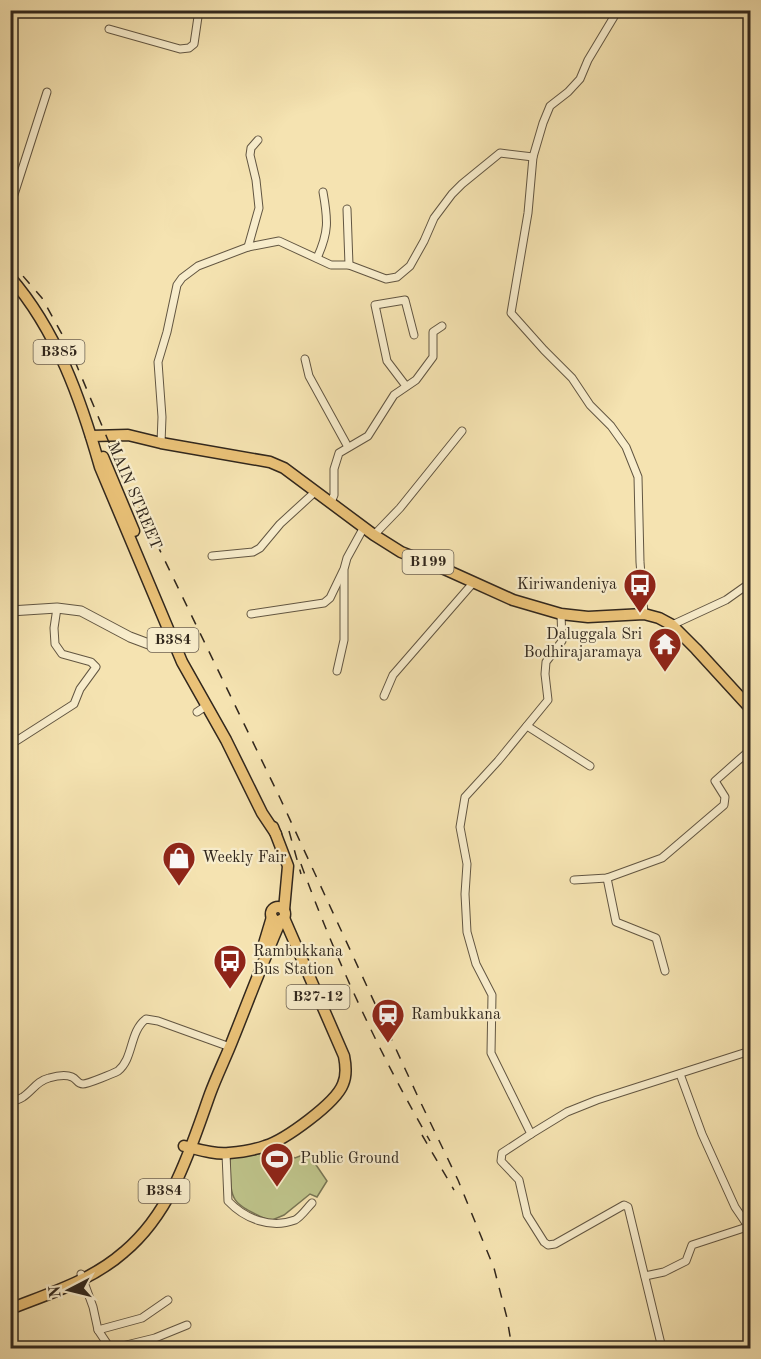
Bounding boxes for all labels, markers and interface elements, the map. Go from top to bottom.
road number: B385 [34,340,84,364]
street label: MAIN STREET [104,440,164,552]
road number: B199 [402,550,454,574]
bus stop icon: Kiriwandeniya [622,567,658,614]
place label: Kiriwandeniya [517,577,617,593]
temple icon: Daluggala Sri Bodhirajaramaya [647,626,683,673]
place label: Daluggala Sri Bodhirajaramaya [523,627,642,661]
road number: B384 [148,628,198,652]
shop icon: Weekly Fair [161,840,197,887]
place label: Weekly Fair [202,850,287,866]
bus stop icon: Rambukkana Bus Station [212,943,248,990]
place label: Rambukkana Bus Station [253,944,343,978]
road number: B27-12 [286,985,350,1009]
station icon: Rambukkana [370,997,406,1044]
place label: Rambukkana [411,1007,501,1023]
sports icon: Public Ground [259,1141,295,1188]
place label: Public Ground [300,1151,399,1167]
road number: B384 [138,1179,190,1203]
north arrow [39,1260,99,1320]
text: N [47,1284,65,1299]

